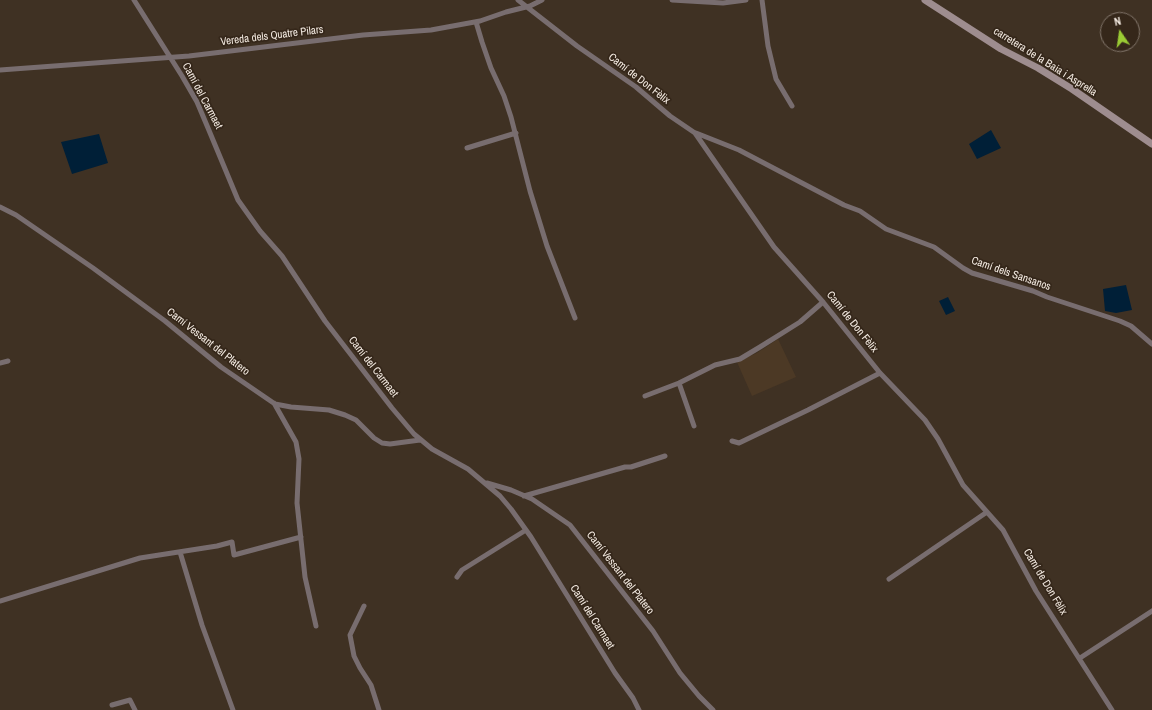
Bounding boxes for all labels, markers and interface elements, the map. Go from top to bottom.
north arrow [1100,12,1140,52]
text: N [1113,14,1122,29]
street label: Vereda dels Quatre Pilars [220,23,324,49]
street label: carretera de la Baia i Asprella [991,25,1099,99]
street label: Camí de Don Fèlix [605,51,673,107]
street label: Camí del Carmaet [179,61,225,131]
street label: Camí dels Sansanos [970,254,1052,294]
street label: Camí de Don Fèlix [823,289,881,355]
street label: Camí Vessant del Platero [164,305,252,379]
street label: Camí del Carmaet [345,334,401,400]
street label: Camí Vessant del Platero [583,529,657,617]
street label: Camí de Don Fèlix [1020,547,1070,617]
street label: Camí del Carmaet [567,582,617,652]

